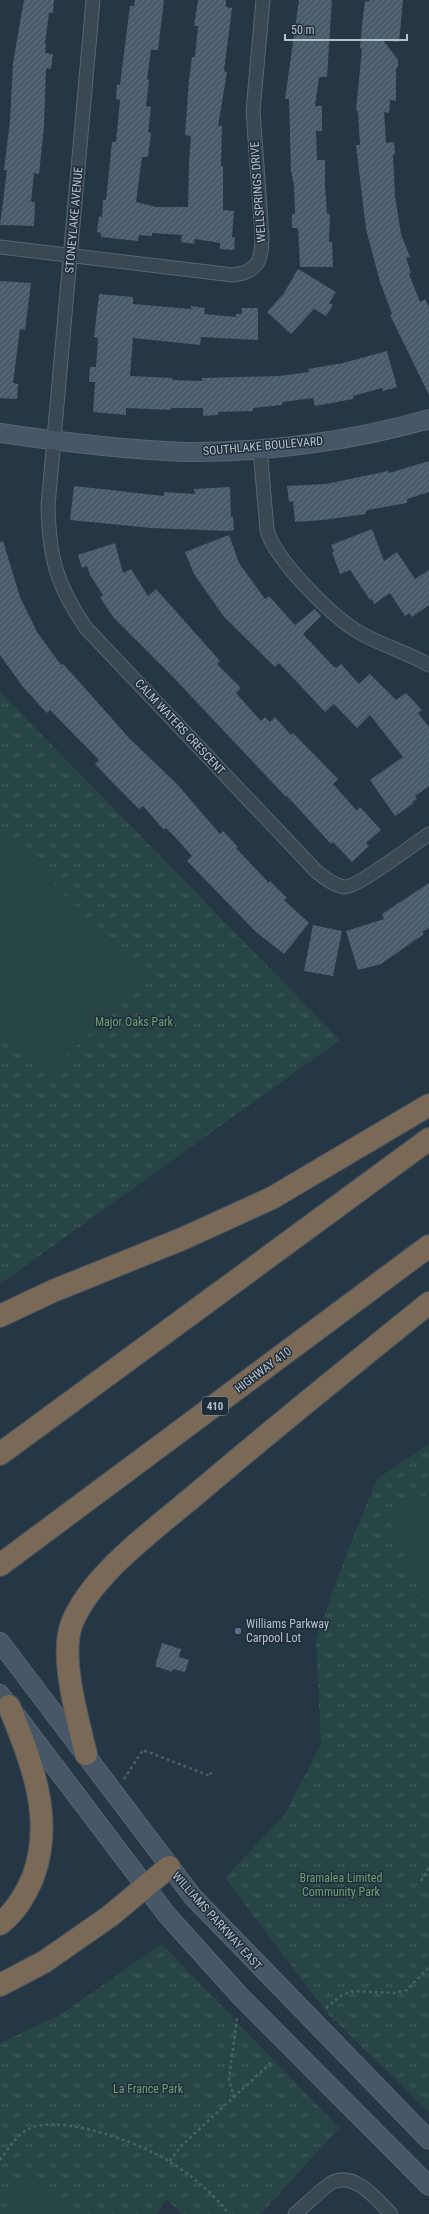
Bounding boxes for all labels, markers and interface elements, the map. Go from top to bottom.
scale bar [285,16,407,42]
text: 50 m [291,23,315,37]
street label: WELLSPRINGS DRIVE [247,141,269,243]
street label: STONEYLAKE AVENUE [62,166,86,274]
street label: SOUTHLAKE BOULEVARD [202,434,324,458]
street label: CALM WATERS CRESCENT [132,676,228,778]
park label: Major Oaks Park [95,1015,174,1029]
street label: HIGHWAY 410 [232,1344,294,1396]
road number: 410 [202,1397,228,1415]
place label: Williams Parkway Carpool Lot [246,1617,329,1645]
marker: Williams Parkway Carpool Lot [233,1626,243,1636]
street label: WILLIAMS PARKWAY EAST [169,1869,265,1973]
park label: Bramalea Limited Community Park [300,1871,382,1899]
park label: La France Park [113,2082,184,2096]

